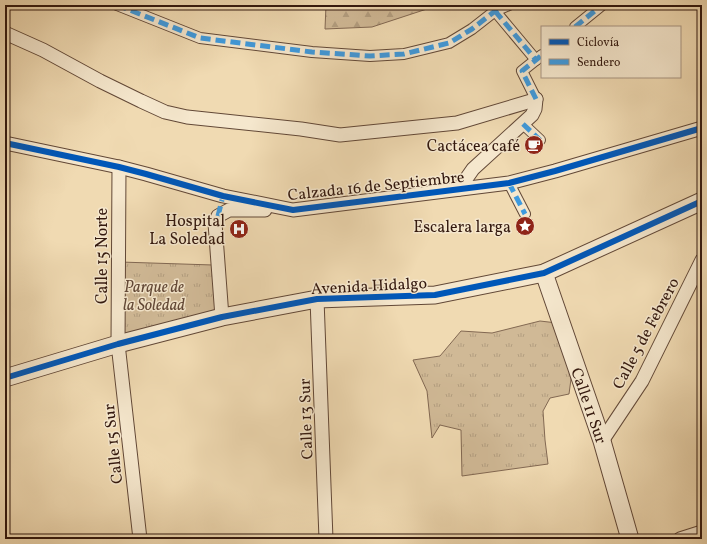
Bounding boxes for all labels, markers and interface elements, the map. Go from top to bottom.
legend [541,26,681,78]
text: Ciclovía [577,35,619,51]
text: Sendero [577,55,620,71]
cafe icon: Cactácea café [523,134,545,156]
place label: Cactácea café [427,136,520,158]
street label: Calzada 16 de Septiembre [287,167,466,207]
street label: Calle 15 Norte [92,208,114,304]
place label: Hospital La Soledad [149,211,225,251]
place icon: Escalera larga [514,215,536,237]
place label: Escalera larga [414,217,511,239]
hospital icon: Hospital La Soledad [228,218,250,240]
street label: Avenida Hidalgo [311,273,428,301]
street label: Calle 5 de Febrero [608,274,685,394]
park label: Parque de la Soledad [123,277,185,317]
street label: Calle 11 Sur [565,365,611,447]
street label: Calle 13 Sur [295,378,319,460]
street label: Calle 15 Sur [99,402,129,485]

